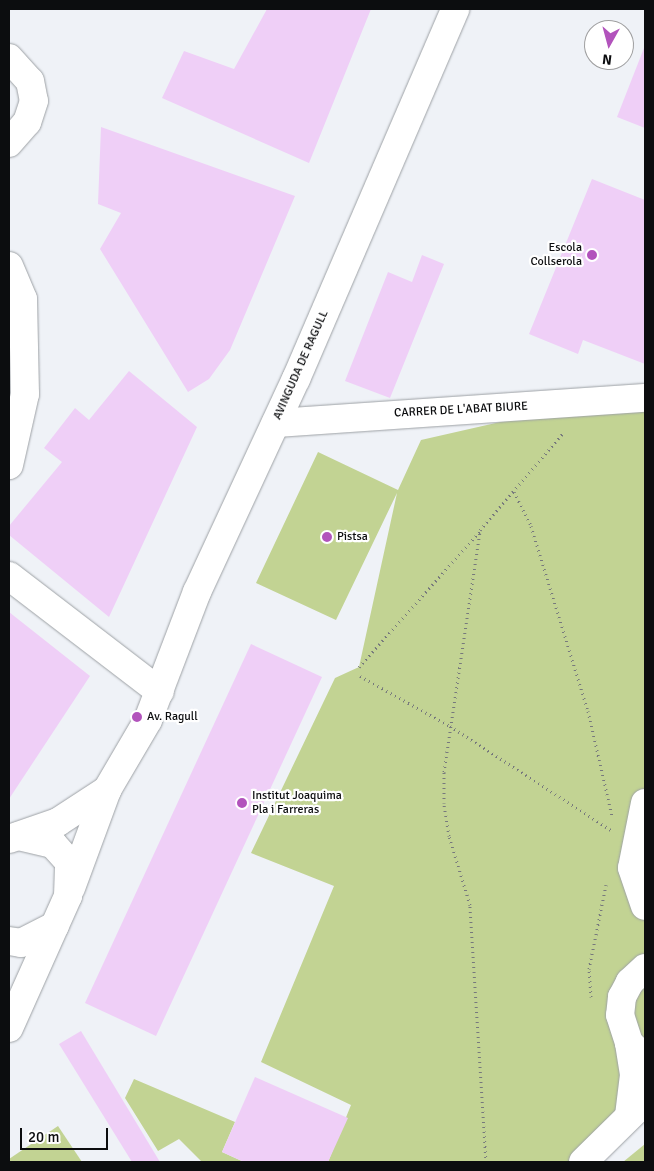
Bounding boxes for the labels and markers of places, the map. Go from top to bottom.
place label: Escola Collserola [530,241,582,269]
marker: Escola Collserola [586,249,598,261]
place label: Pistsa [337,530,368,544]
marker: Pistsa [321,531,333,543]
place label: Av. Ragull [147,710,198,724]
marker: Av. Ragull [131,711,143,723]
place label: Institut Joaquima Pla i Farreras [252,789,342,817]
marker: Institut Joaquima Pla i Farreras [236,797,248,809]

